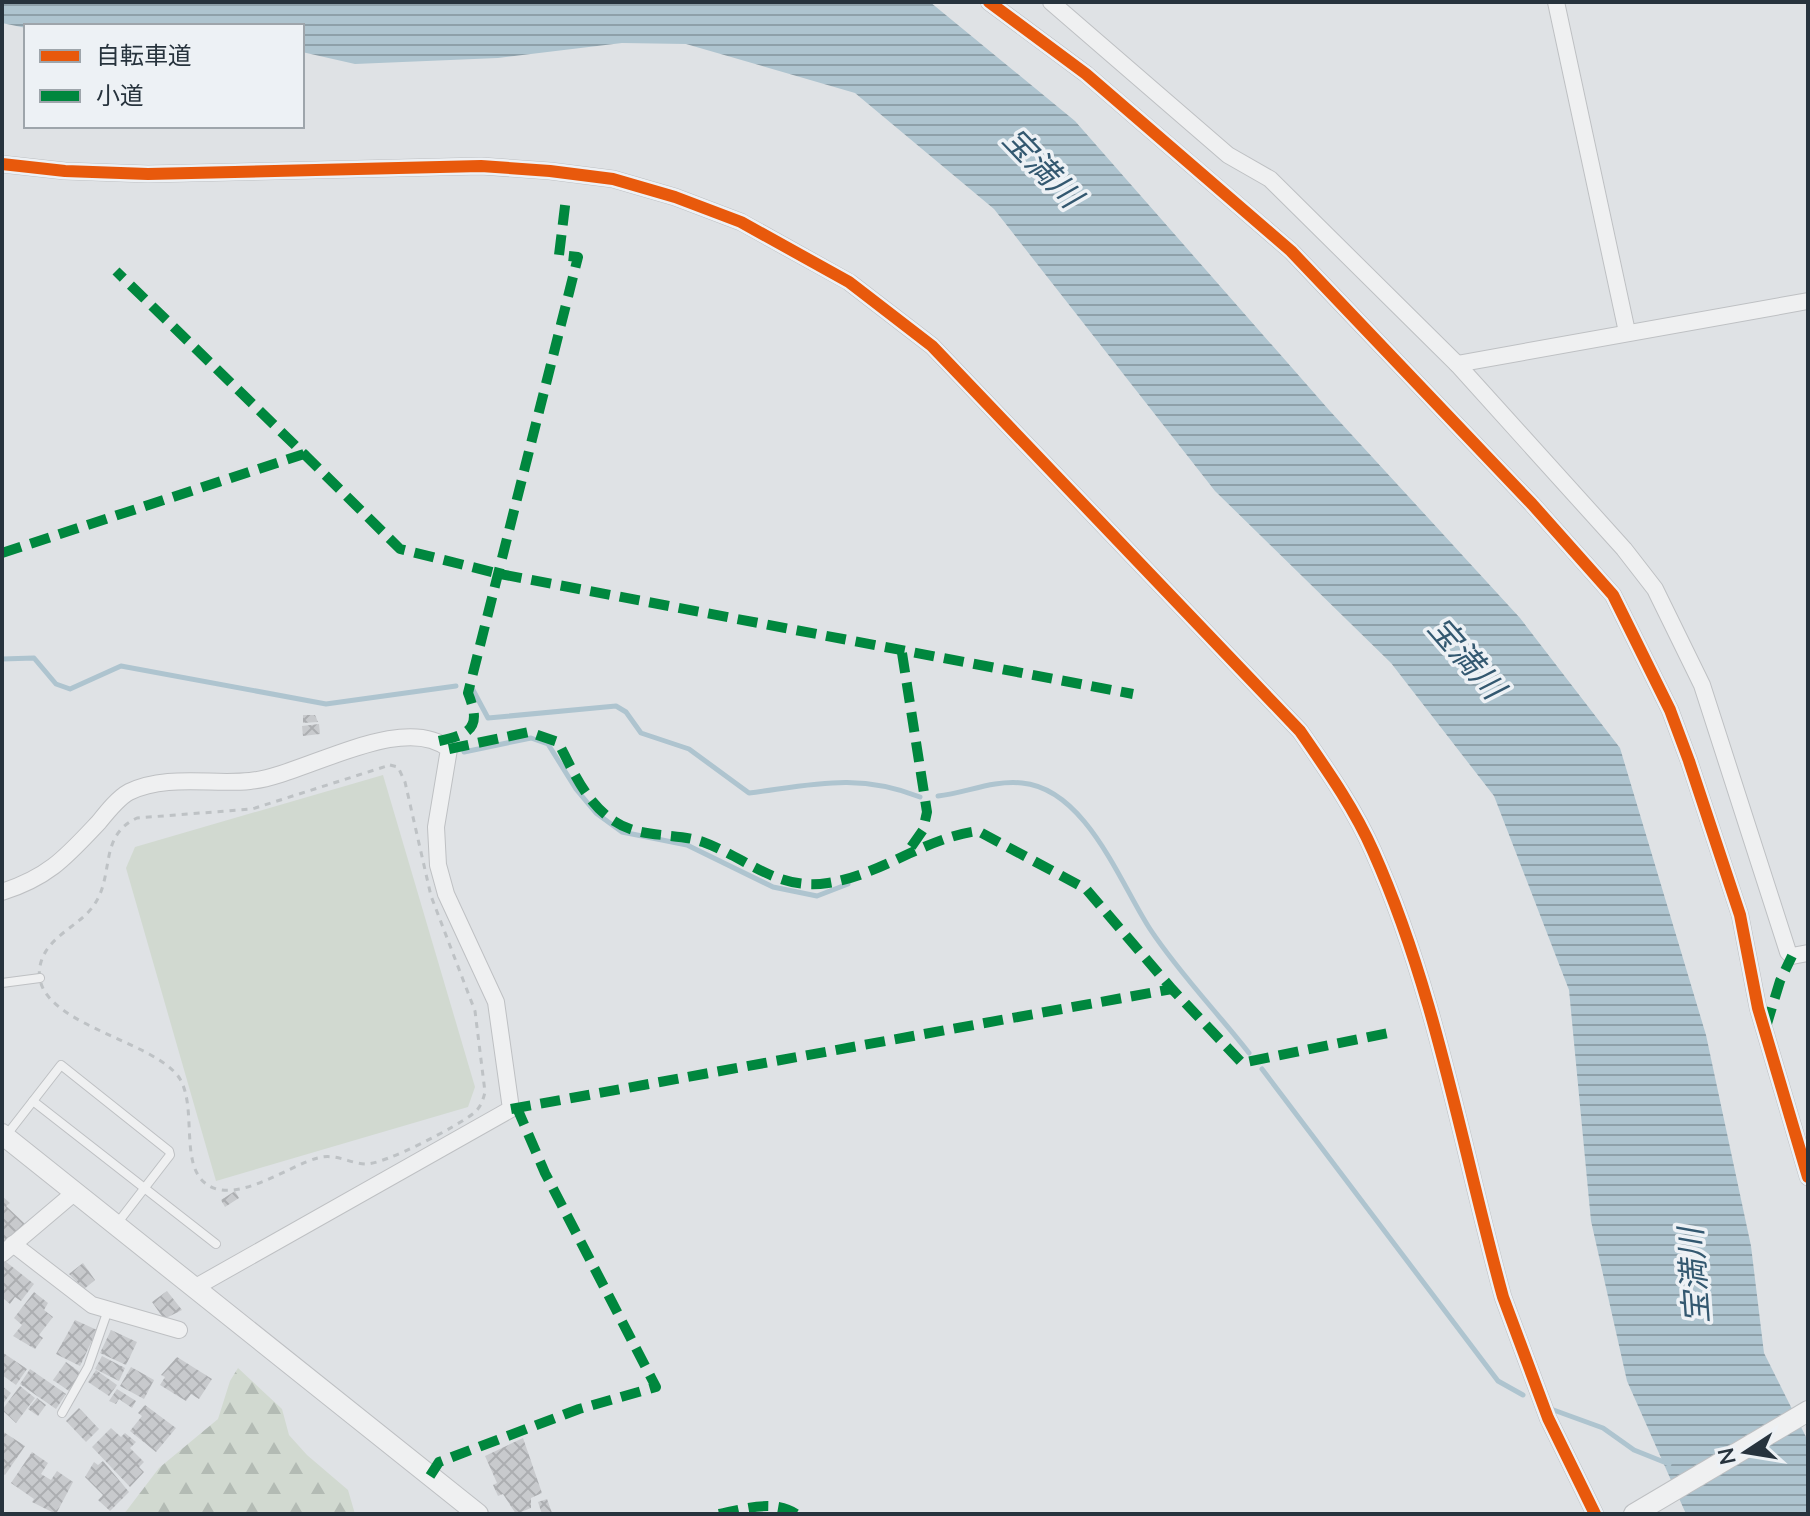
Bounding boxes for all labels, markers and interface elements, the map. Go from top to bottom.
legend [24,24,304,128]
text: 自転車道 [96,40,192,70]
text: 小道 [96,80,144,110]
water label: 宝満川 [995,119,1093,218]
water label: 宝満川 [1420,608,1516,709]
water label: 宝満川 [1669,1224,1716,1325]
north arrow [1706,1412,1786,1492]
text: N [1711,1445,1742,1467]

